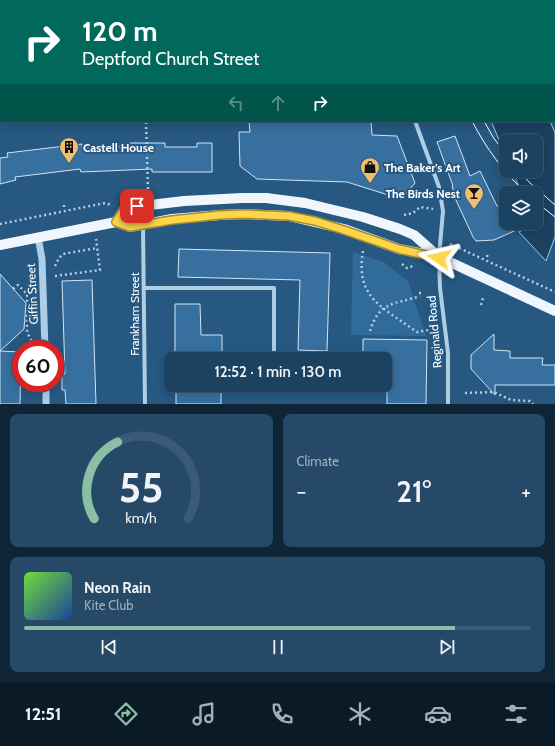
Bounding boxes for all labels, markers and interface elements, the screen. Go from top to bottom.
text: 120 m [82,14,158,48]
icon: right [16,16,68,68]
text: Deptford Church Street [82,48,259,70]
icon: left [225,92,247,114]
icon: ahead [267,92,289,114]
icon: right [309,92,331,114]
map controls [499,134,543,230]
button: sound [499,134,543,178]
building icon: Castell House [58,136,80,164]
place label: Castell House [83,140,154,155]
shop icon: The Baker's Art [359,156,381,184]
place label: The Baker's Art [384,160,461,175]
bar icon: The Birds Nest [463,182,485,210]
place label: The Birds Nest [385,186,460,201]
button: layers [499,186,543,230]
pin [120,189,154,223]
icon: arrive [126,195,148,217]
position arrow [418,237,460,279]
street label: Giffin Street [23,263,41,325]
street label: Frankham Street [127,272,142,356]
street label: Reginald Road [423,295,445,369]
speed limit sign: 60 [12,340,64,392]
text: 12:52 · 1 min · 130 m [215,363,341,381]
text: Climate [297,453,339,469]
text: 55 [119,461,164,511]
text: 21° [396,473,431,510]
text: − [297,478,306,505]
text: + [521,478,531,505]
text: km/h [126,508,157,526]
text: Neon Rain [84,579,151,597]
text: Kite Club [84,597,133,613]
icon: previous [98,636,120,658]
icon: pause [267,636,289,658]
icon: next [436,636,458,658]
icon: directions [112,700,140,728]
icon: music [190,700,218,728]
icon: phone [268,700,296,728]
icon: climate [346,700,374,728]
icon: car [424,700,452,728]
icon: filters [502,700,530,728]
text: 12:51 [25,703,62,725]

